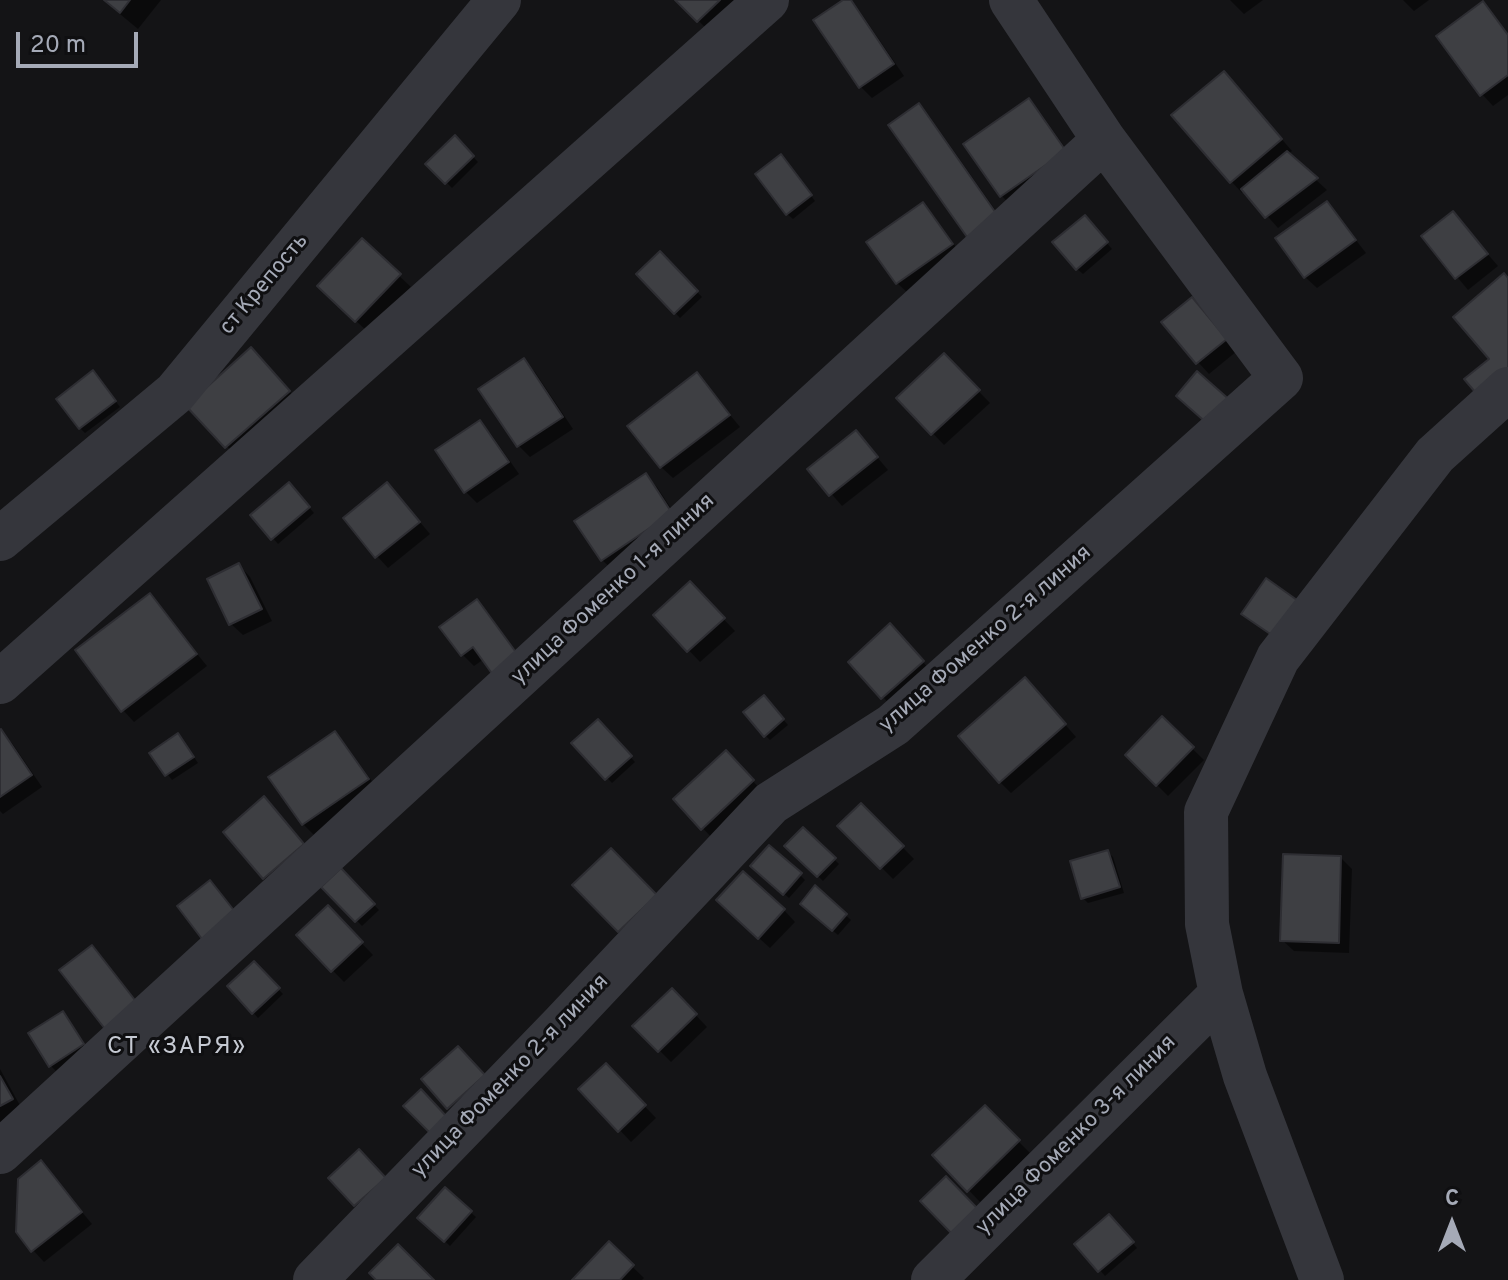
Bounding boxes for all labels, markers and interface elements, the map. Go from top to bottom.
scale bar [20,16,142,66]
text: 20 m [30,31,86,61]
street label: ст Крепость [215,229,315,341]
street label: улица Фоменко 1-я линия [507,489,721,691]
street label: улица Фоменко 2-я линия [875,541,1097,739]
street label: улица Фоменко 2-я линия [407,970,615,1184]
street label: улица Фоменко 3-я линия [971,1030,1183,1242]
district label: СТ «ЗАРЯ» [107,1034,247,1062]
north arrow [1412,1184,1492,1264]
text: С [1445,1186,1459,1213]

